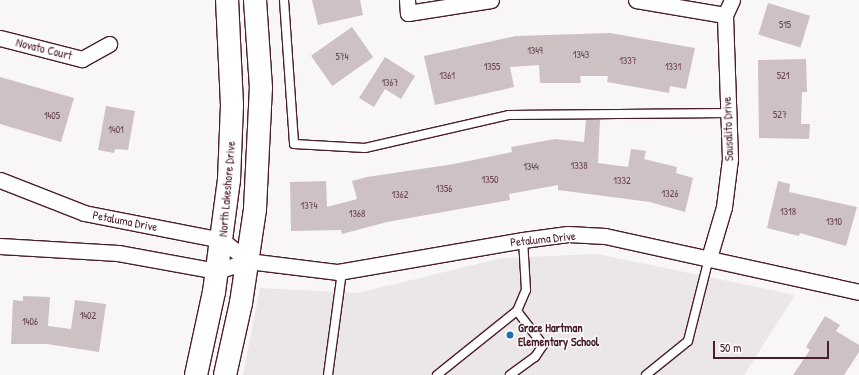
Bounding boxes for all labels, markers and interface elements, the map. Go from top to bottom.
house number: 515 [779,19,791,31]
street label: Novato Court [14,35,74,63]
house number: 1349 [527,45,543,57]
house number: 1343 [573,49,589,61]
house number: 574 [336,51,348,63]
house number: 1337 [619,55,637,67]
house number: 1355 [484,61,500,73]
house number: 1331 [665,61,681,73]
house number: 1361 [439,70,455,82]
house number: 521 [777,70,789,82]
house number: 1367 [381,77,399,89]
street label: Sausalito Drive [720,97,736,161]
house number: 527 [773,109,787,121]
house number: 1405 [44,110,60,122]
house number: 1401 [108,124,124,136]
street label: North Lakeshore Drive [216,141,238,237]
house number: 1338 [571,160,587,172]
house number: 1344 [523,161,539,173]
house number: 1350 [482,174,498,186]
house number: 1332 [613,175,631,187]
house number: 1356 [436,183,452,195]
house number: 1326 [662,188,678,200]
house number: 1362 [392,189,408,201]
house number: 1374 [301,200,317,212]
house number: 1318 [780,206,796,218]
street label: Petaluma Drive [91,208,159,234]
house number: 1368 [349,208,365,220]
house number: 1310 [826,216,842,228]
street label: Petaluma Drive [510,228,576,250]
house number: 1402 [80,310,96,322]
house number: 1406 [22,316,38,328]
place label: Grace Hartman Elementary School [518,321,599,349]
marker: Grace Hartman Elementary School [505,330,515,340]
scale bar [715,333,831,359]
text: 50 m [720,339,741,356]

